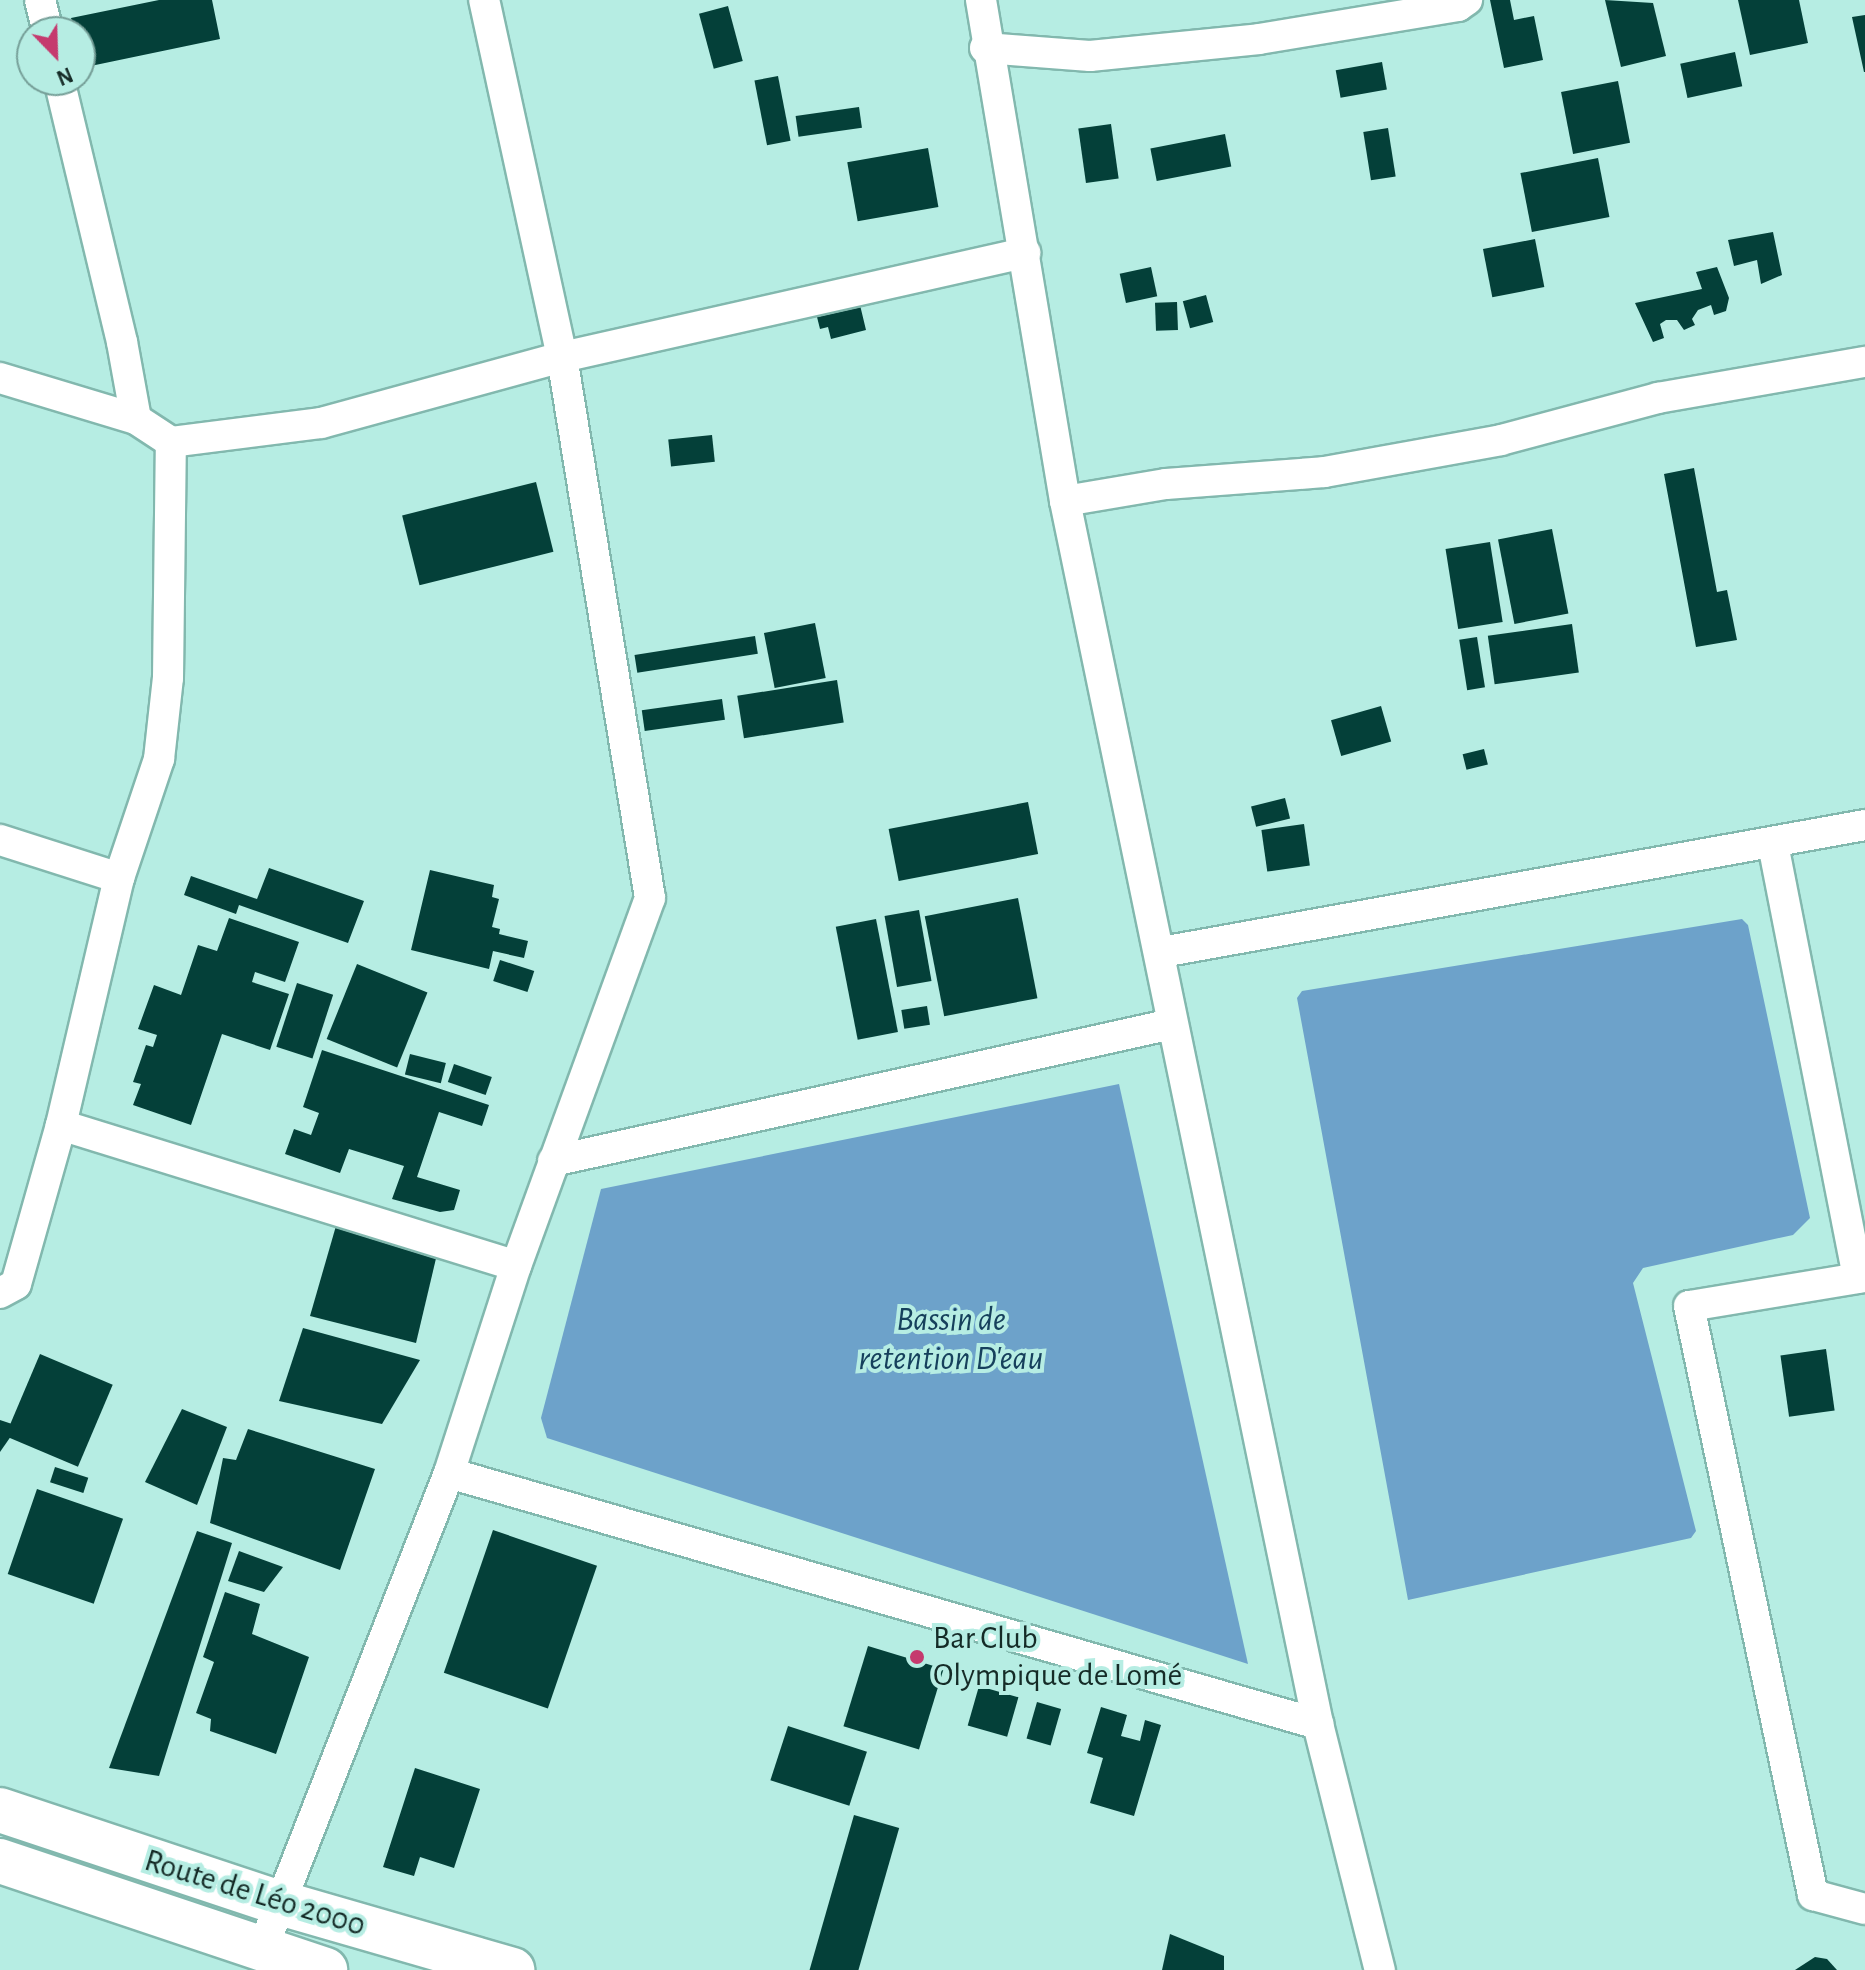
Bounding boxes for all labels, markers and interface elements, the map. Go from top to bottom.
north arrow [16,16,96,96]
text: N [53,63,76,89]
water label: Bassin de retention D'eau [859,1300,1043,1380]
place label: Bar Club Olympique de Lomé [933,1620,1182,1695]
marker: Bar Club Olympique de Lomé [908,1648,926,1666]
street label: Route de Léo 2000 [140,1841,370,1945]

